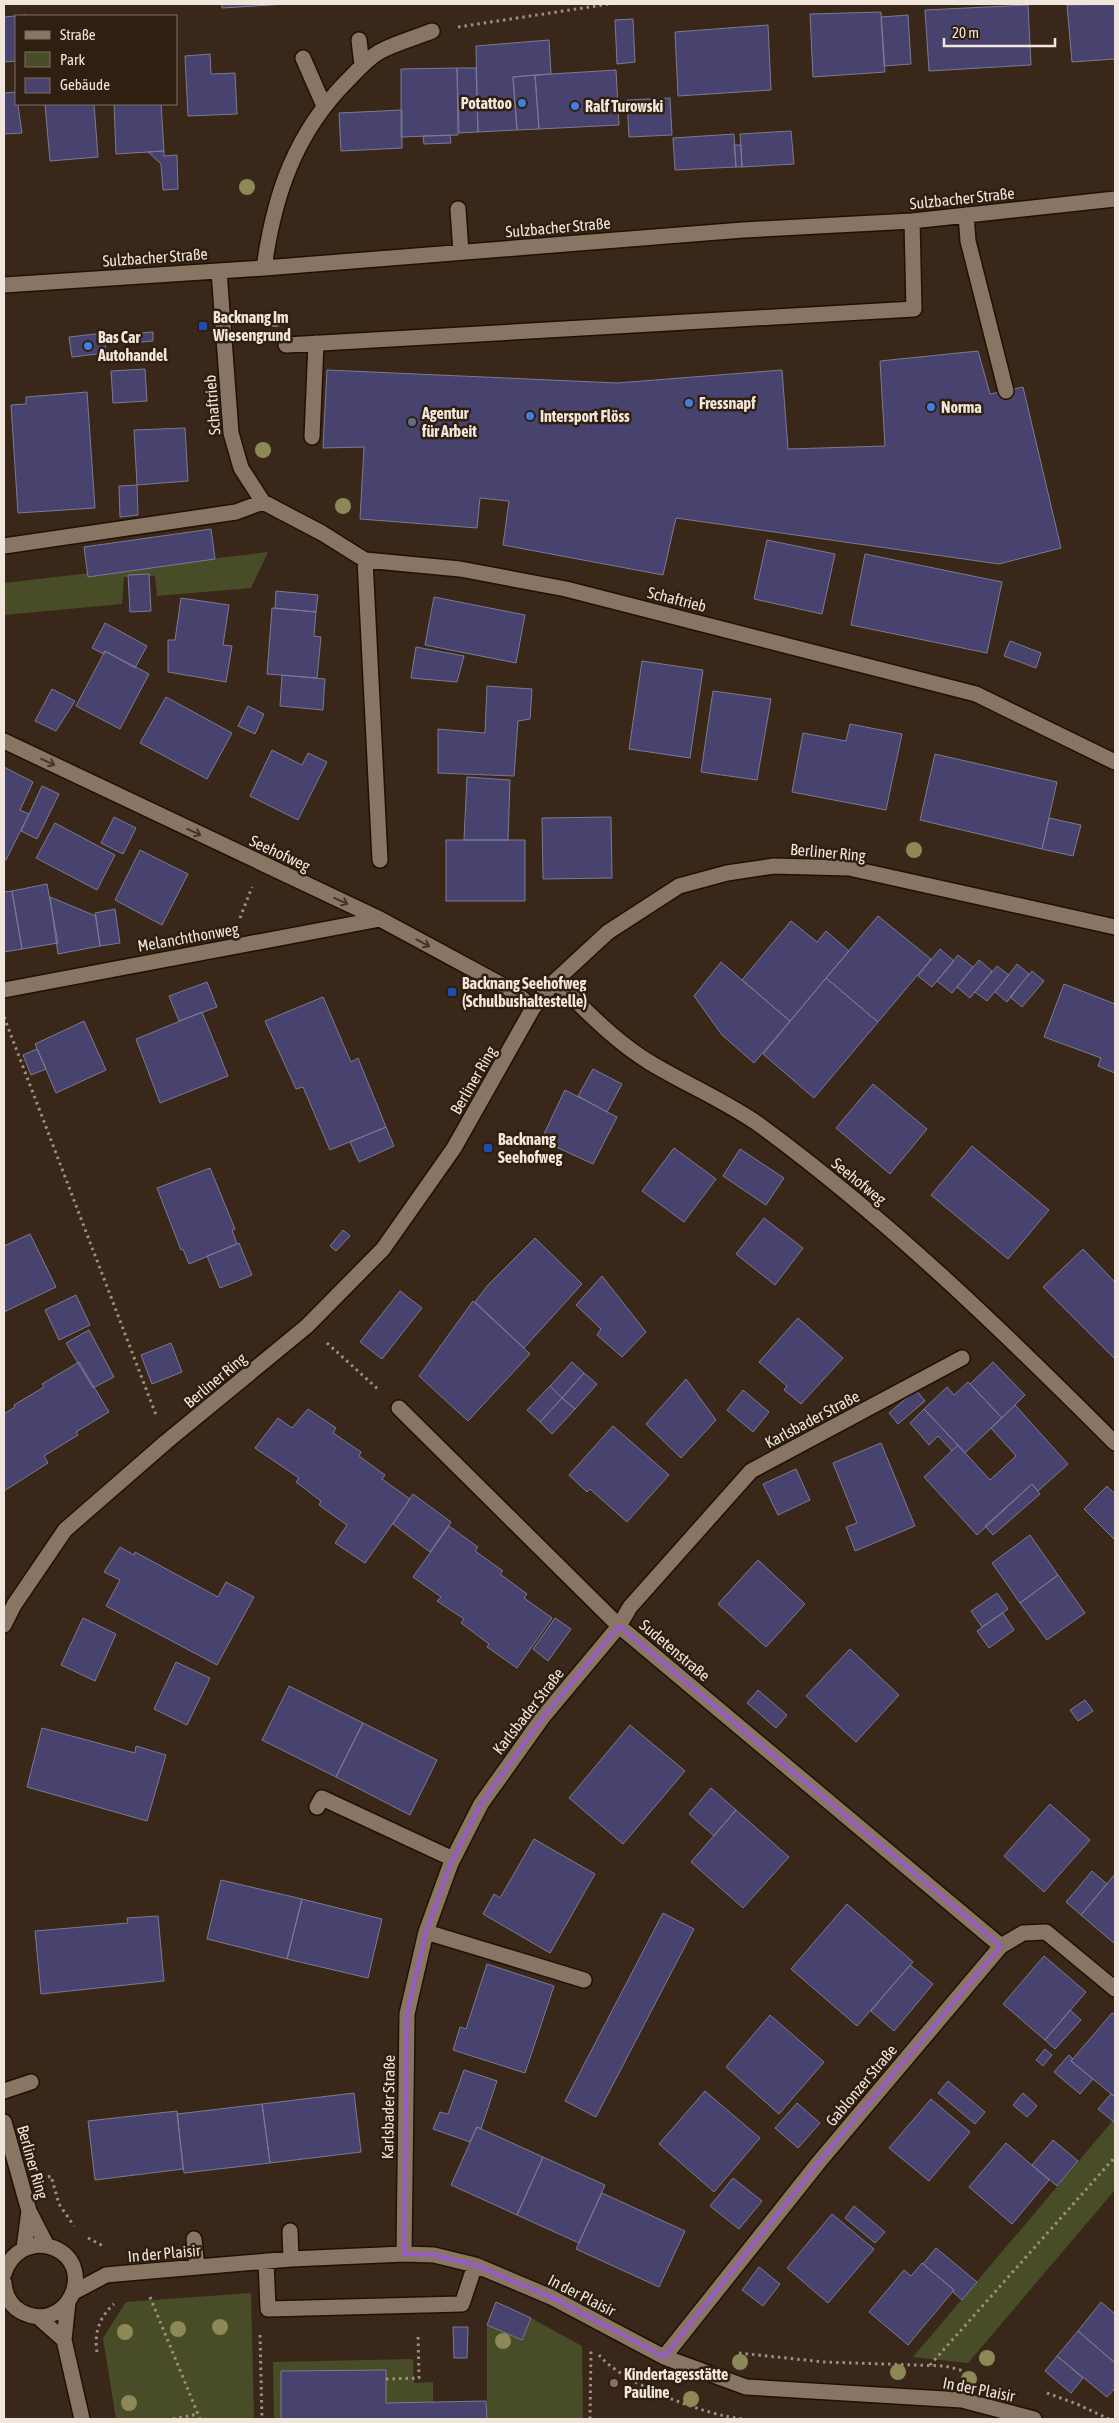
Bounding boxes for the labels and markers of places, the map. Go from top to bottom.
place label: Potattoo [461,94,512,112]
marker: Potattoo [516,97,528,109]
place label: Ralf Turowski [585,97,663,115]
marker: Ralf Turowski [569,100,581,112]
place label: Backnang Im Wiesengrund [212,308,291,344]
marker: Backnang Im Wiesengrund [197,320,209,332]
place label: Bas Car Autohandel [97,328,168,364]
marker: Bas Car Autohandel [82,340,94,352]
place label: Fressnapf [699,394,756,412]
marker: Fressnapf [683,397,695,409]
place label: Norma [941,398,982,416]
marker: Norma [925,401,937,413]
place label: Agentur für Arbeit [421,404,477,440]
place label: Intersport Flöss [540,407,630,425]
marker: Intersport Flöss [524,410,536,422]
marker: Agentur für Arbeit [406,416,418,428]
place label: Backnang Seehofweg (Schulbushaltestelle) [462,974,587,1010]
marker: Backnang Seehofweg (Schulbushaltestelle) [446,986,458,998]
place label: Backnang Seehofweg [498,1130,563,1166]
marker: Backnang Seehofweg [482,1142,494,1154]
place label: Kindertagesstätte Pauline [624,2365,728,2401]
marker: Kindertagesstätte Pauline [608,2377,620,2389]

